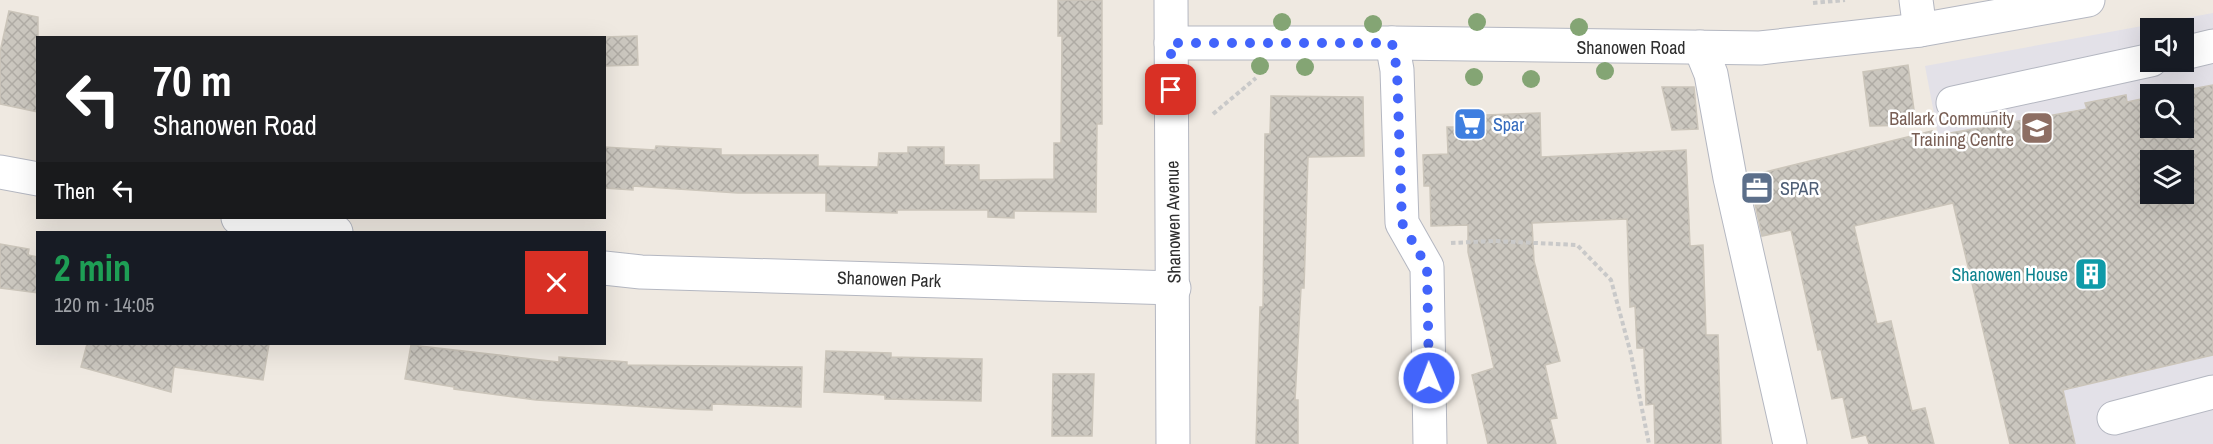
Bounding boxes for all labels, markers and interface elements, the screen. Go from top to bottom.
map controls [2140,18,2194,204]
button: sound [2140,18,2194,72]
street label: Shanowen Road [1576,35,1686,60]
text: 70 m [153,53,232,109]
icon: left [54,60,132,138]
pin [1145,64,1196,115]
icon: arrive [1154,73,1187,106]
button: search [2140,84,2194,138]
supermarket icon: Spar [1452,106,1488,142]
place label: Ballark Community Training Centre [1889,106,2015,152]
text: Shanowen Road [153,107,317,143]
school or university icon: Ballark Community Training Centre [2019,110,2055,146]
place label: Spar [1493,112,1524,137]
button: layers [2140,150,2194,204]
street label: Shanowen Avenue [1159,160,1187,284]
office icon: SPAR [1739,170,1775,206]
icon: left [107,174,140,207]
text: Then [54,176,95,206]
place label: SPAR [1780,176,1819,201]
text: 2 min [54,244,131,292]
button: close [525,251,588,314]
building icon: Shanowen House [2073,256,2109,292]
place label: Shanowen House [1951,262,2068,287]
street label: Shanowen Park [836,265,942,293]
text: 120 m · 14:05 [54,291,154,318]
position arrow [1397,346,1461,410]

